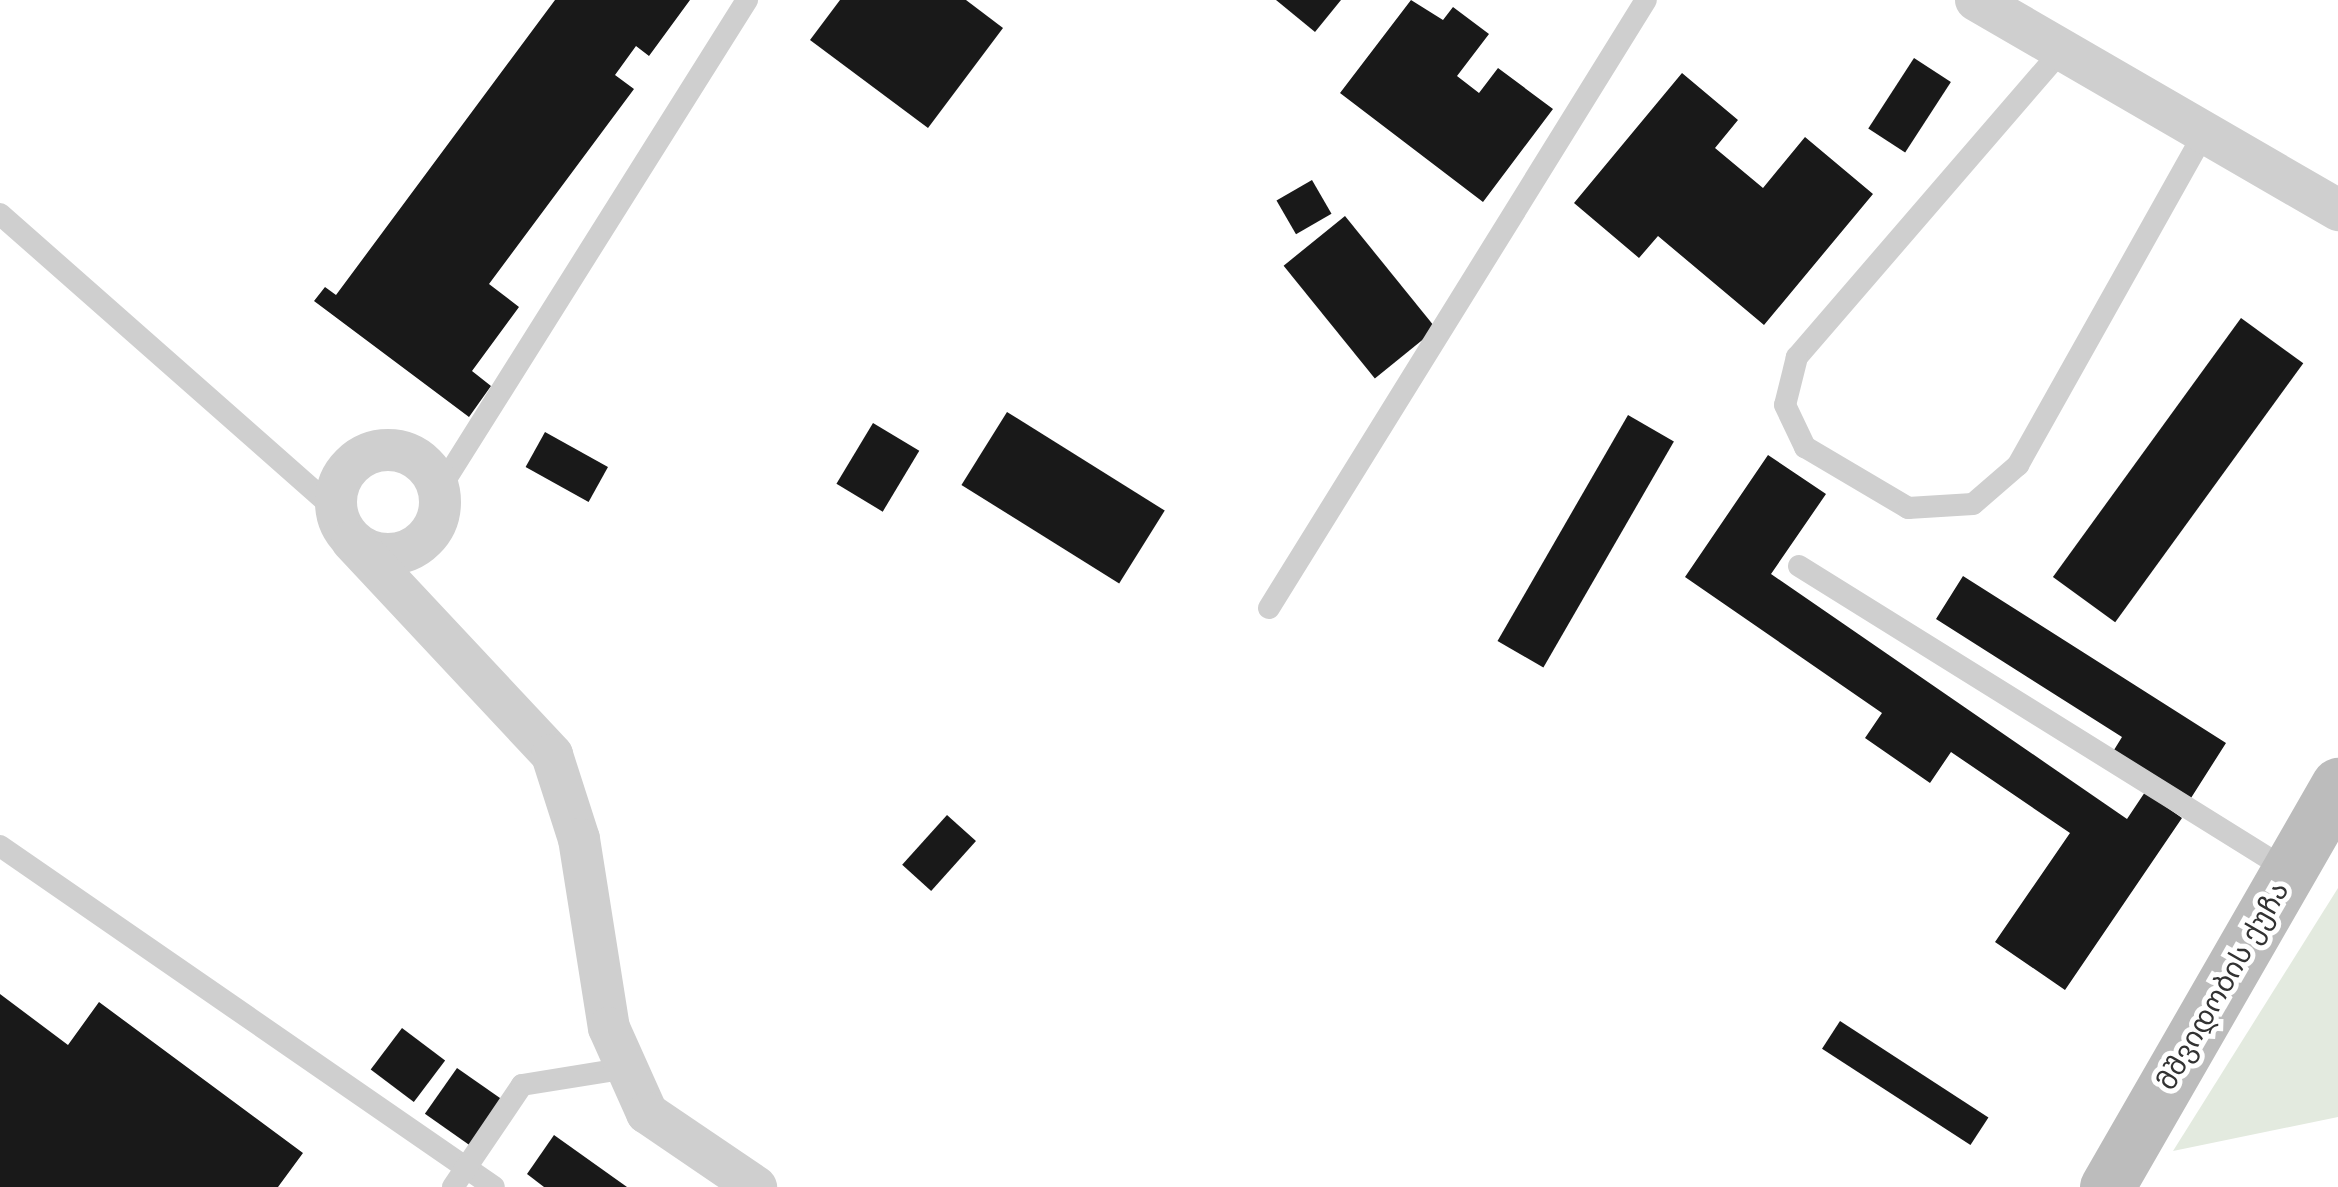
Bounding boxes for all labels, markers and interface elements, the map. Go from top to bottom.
street label: მშვიდობის ქუჩა [2150,876,2296,1096]

